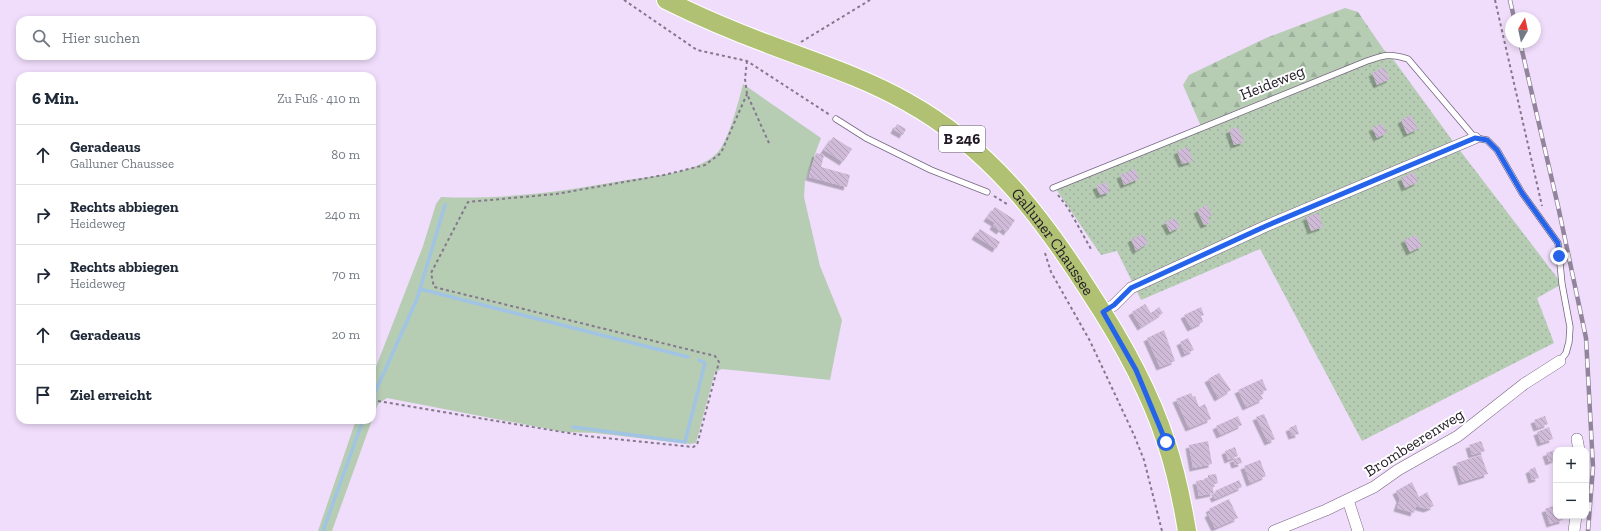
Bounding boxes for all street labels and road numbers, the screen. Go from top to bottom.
street label: Heideweg [1237,61,1308,104]
road number: B 246 [939,126,985,152]
street label: Galluner Chaussee [1007,184,1098,299]
street label: Brombeerenweg [1361,404,1468,481]

